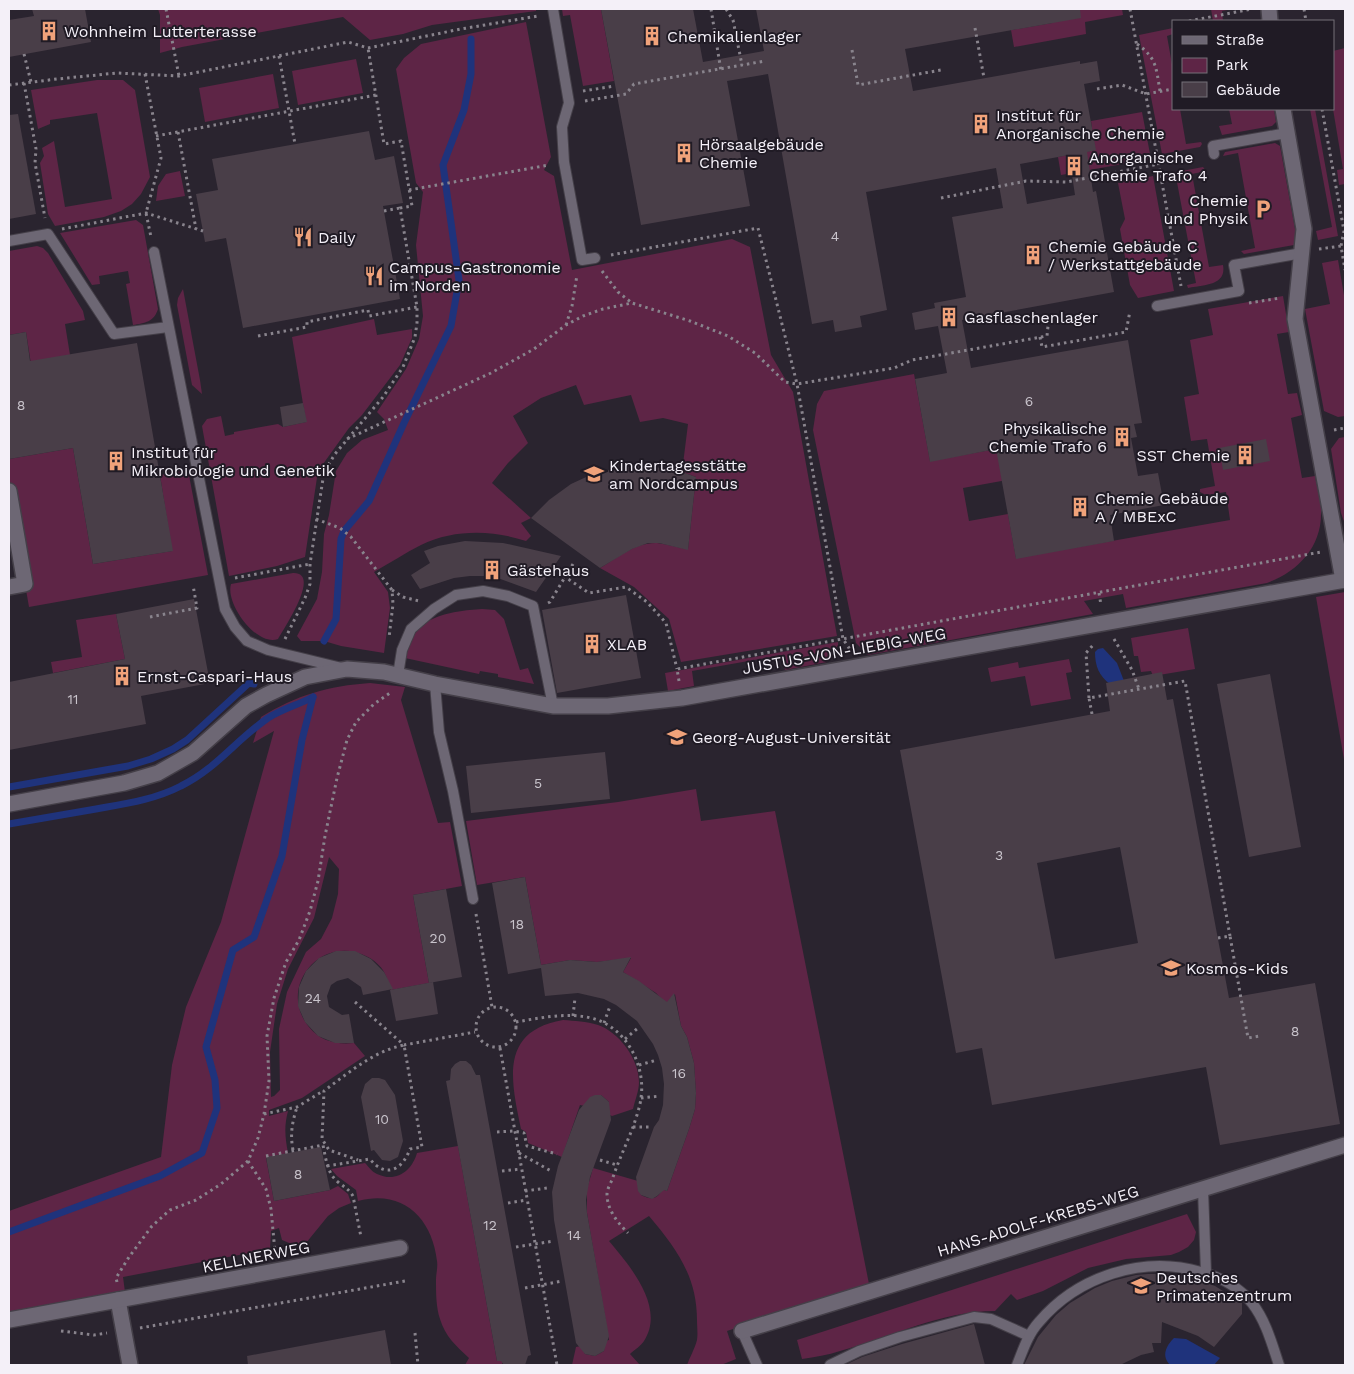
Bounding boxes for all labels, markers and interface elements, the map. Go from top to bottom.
building icon: Wohnheim Lutterterasse [38,20,60,42]
legend [1172,20,1334,110]
place label: Wohnheim Lutterterasse [64,22,257,41]
building icon: Chemikalienlager [641,25,663,47]
place label: Chemikalienlager [667,27,802,46]
text: Straße [1216,31,1264,49]
text: Park [1216,56,1249,74]
text: Gebäude [1216,81,1281,99]
place label: Institut für Anorganische Chemie [996,106,1165,143]
building icon: Institut für Anorganische Chemie [970,113,992,135]
place label: Hörsaalgebäude Chemie [699,135,824,172]
building icon: Hörsaalgebäude Chemie [673,142,695,164]
place label: Anorganische Chemie Trafo 4 [1089,148,1208,185]
building icon: Anorganische Chemie Trafo 4 [1063,155,1085,177]
place label: Chemie und Physik [1163,191,1248,228]
parking icon: Chemie und Physik [1252,198,1274,220]
restaurant icon: Daily [292,226,314,248]
place label: Daily [318,228,356,247]
house number: 4 [831,228,839,244]
place label: Chemie Gebäude C / Werkstattgebäude [1048,237,1202,274]
building icon: Chemie Gebäude C / Werkstattgebäude [1022,244,1044,266]
place label: Campus-Gastronomie im Norden [389,258,561,295]
restaurant icon: Campus-Gastronomie im Norden [363,265,385,287]
building icon: Gasflaschenlager [938,306,960,328]
place label: Gasflaschenlager [964,308,1098,327]
house number: 6 [1025,393,1033,409]
house number: 8 [17,397,25,413]
place label: Physikalische Chemie Trafo 6 [988,419,1107,456]
building icon: Physikalische Chemie Trafo 6 [1111,426,1133,448]
place label: Institut für Mikrobiologie und Genetik [131,443,335,480]
building icon: SST Chemie [1234,444,1256,466]
place label: SST Chemie [1136,446,1230,465]
building icon: Institut für Mikrobiologie und Genetik [105,450,127,472]
place label: Kindertagesstätte am Nordcampus [609,456,746,493]
school or university icon: Kindertagesstätte am Nordcampus [583,463,605,485]
place label: Chemie Gebäude A / MBExC [1095,489,1228,526]
building icon: Chemie Gebäude A / MBExC [1069,496,1091,518]
building icon: Gästehaus [481,559,503,581]
place label: Gästehaus [507,561,589,580]
street label: JUSTUS-VON-LIEBIG-WEG [741,624,947,678]
building icon: XLAB [581,633,603,655]
place label: XLAB [607,635,647,654]
building icon: Ernst-Caspari-Haus [111,665,133,687]
place label: Ernst-Caspari-Haus [137,667,292,686]
house number: 11 [68,691,78,707]
school or university icon: Georg-August-Universität [666,726,688,748]
place label: Georg-August-Universität [692,728,891,747]
house number: 5 [534,775,542,791]
house number: 3 [995,847,1003,863]
house number: 18 [510,916,524,932]
house number: 20 [430,930,446,946]
school or university icon: Kosmos-Kids [1160,957,1182,979]
place label: Kosmos-Kids [1186,959,1289,978]
house number: 24 [305,990,321,1006]
house number: 8 [1291,1023,1299,1039]
house number: 16 [672,1065,686,1081]
house number: 10 [375,1111,389,1127]
house number: 8 [294,1166,302,1182]
street label: HANS-ADOLF-KREBS-WEG [935,1181,1141,1261]
house number: 12 [483,1217,497,1233]
house number: 14 [567,1227,581,1243]
street label: KELLNERWEG [201,1237,311,1277]
place label: Deutsches Primatenzentrum [1156,1268,1292,1305]
school or university icon: Deutsches Primatenzentrum [1130,1275,1152,1297]

